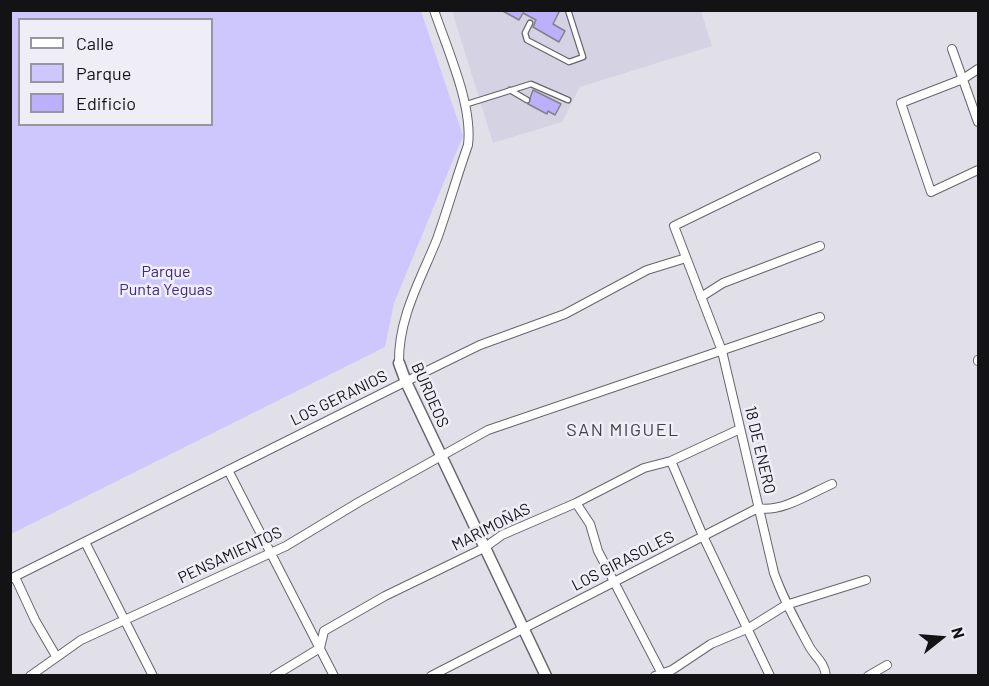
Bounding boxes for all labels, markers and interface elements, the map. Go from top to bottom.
legend [18,18,213,126]
text: Calle [76,32,114,54]
text: Parque [76,62,131,84]
text: Edificio [76,92,136,114]
park label: Parque Punta Yeguas [119,262,213,300]
street label: BURDEOS [407,360,453,430]
street label: LOS GERANIOS [287,366,391,430]
street label: 18 DE ENERO [741,404,779,496]
district label: SAN MIGUEL [566,419,680,441]
street label: MARIMOÑAS [448,499,534,555]
street label: PENSAMIENTOS [175,522,285,588]
street label: LOS GIRASOLES [569,527,677,595]
north arrow [911,608,971,668]
text: N [948,625,969,640]

